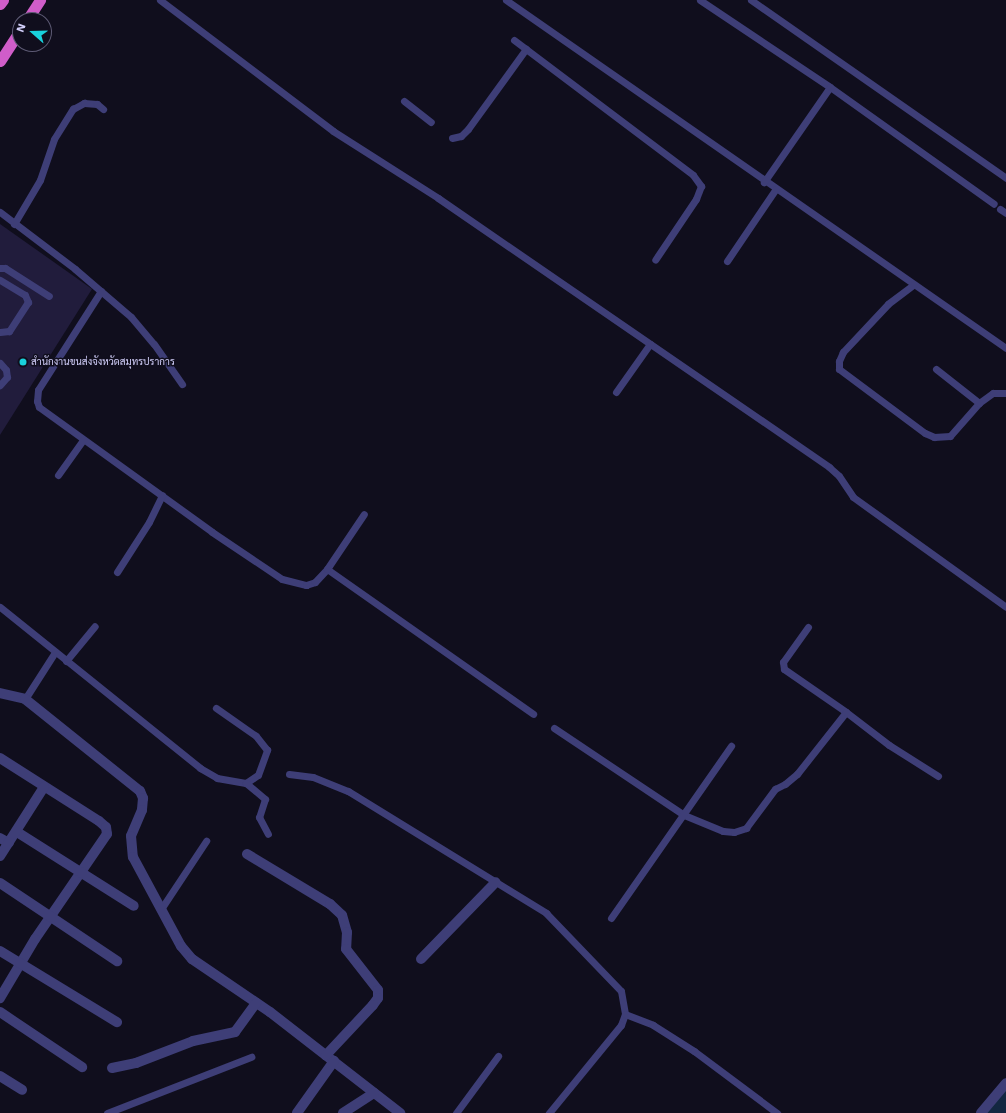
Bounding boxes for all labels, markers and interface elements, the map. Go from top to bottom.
north arrow [12,12,52,52]
text: N [14,22,29,34]
place label: สำนักงานขนส่งจังหวัดสมุทรปราการ [31,356,175,368]
marker: สำนักงานขนส่งจังหวัดสมุทรปราการ [18,357,28,367]

